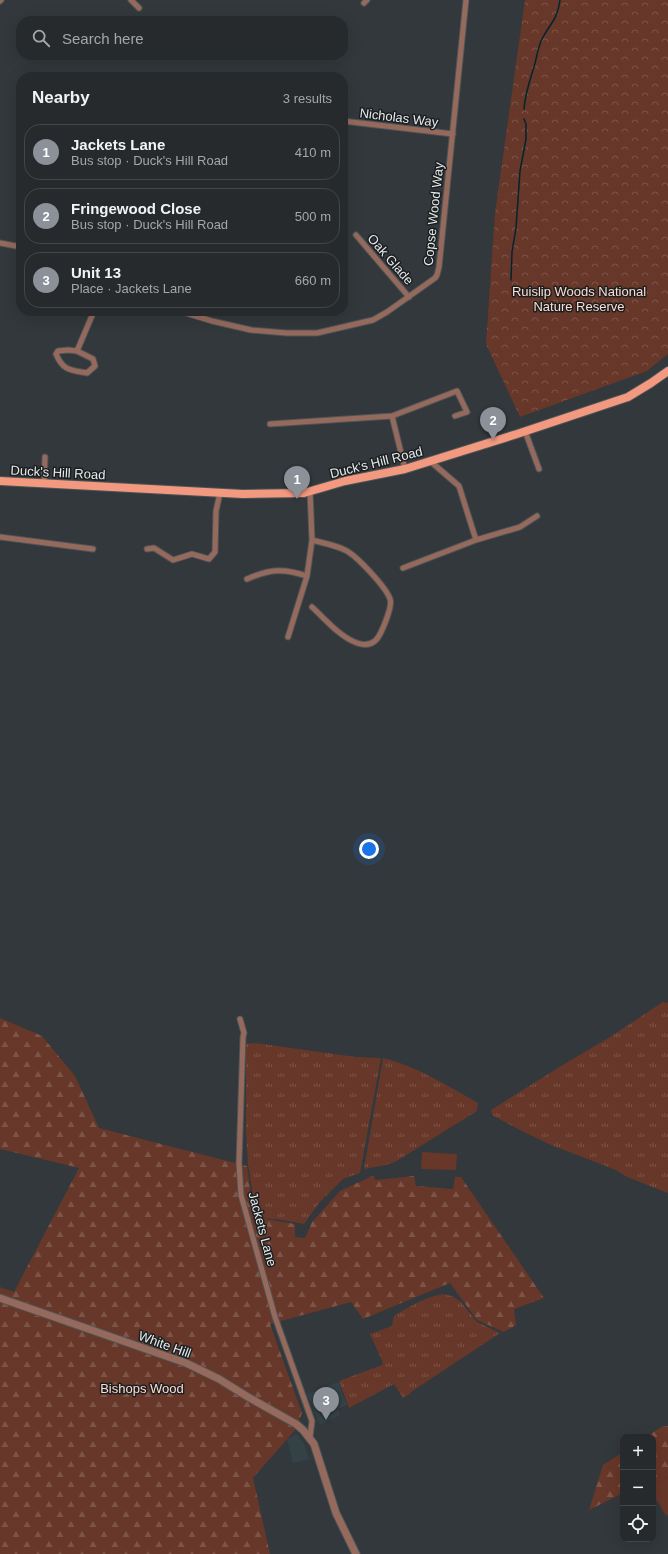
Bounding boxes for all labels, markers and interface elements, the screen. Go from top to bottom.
search box [16,16,348,60]
icon: search [30,27,52,49]
text: Search here [62,30,144,47]
text: Nearby [32,88,90,107]
text: 3 results [283,91,332,106]
street label: Nicholas Way [359,105,440,130]
text: Jackets Lane [71,136,165,153]
text: 1 [42,145,50,160]
text: 410 m [295,145,331,160]
text: Bus stop · Duck's Hill Road [71,153,228,168]
street label: Copse Wood Way [421,161,446,267]
text: Fringewood Close [71,200,201,217]
text: 2 [42,209,50,224]
text: 500 m [295,209,331,224]
text: Bus stop · Duck's Hill Road [71,217,228,232]
street label: Oak Glade [365,231,417,288]
text: Unit 13 [71,264,121,281]
text: 3 [42,273,50,288]
text: 660 m [295,273,331,288]
text: Place · Jackets Lane [71,281,192,296]
park label: Ruislip Woods National Nature Reserve [512,284,646,314]
pin: 2 [480,407,506,440]
street label: Duck's Hill Road [328,444,424,481]
street label: Duck's Hill Road [10,463,106,482]
pin: 1 [284,466,310,499]
your location [359,839,379,859]
street label: Jackets Lane [245,1190,280,1268]
street label: White Hill [136,1328,193,1361]
park label: Bishops Wood [100,1381,184,1396]
pin: 3 [313,1387,339,1420]
map controls [620,1434,656,1542]
button: + [620,1434,656,1470]
button: − [620,1470,656,1506]
button: locate [620,1506,656,1542]

